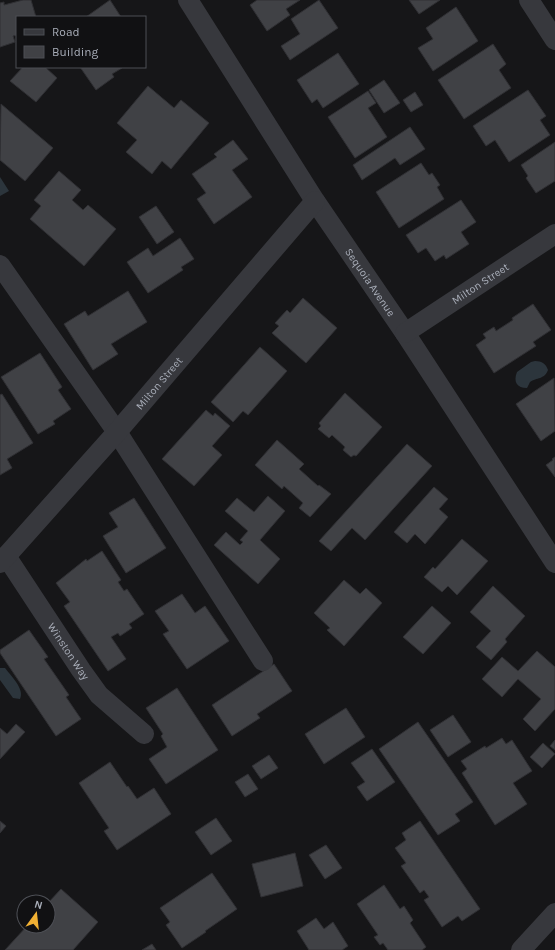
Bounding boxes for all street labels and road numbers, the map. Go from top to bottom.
street label: Sequoia Avenue [342,246,398,319]
street label: Milton Street [450,260,511,307]
street label: Milton Street [133,354,185,413]
street label: Winston Way [45,621,92,682]

